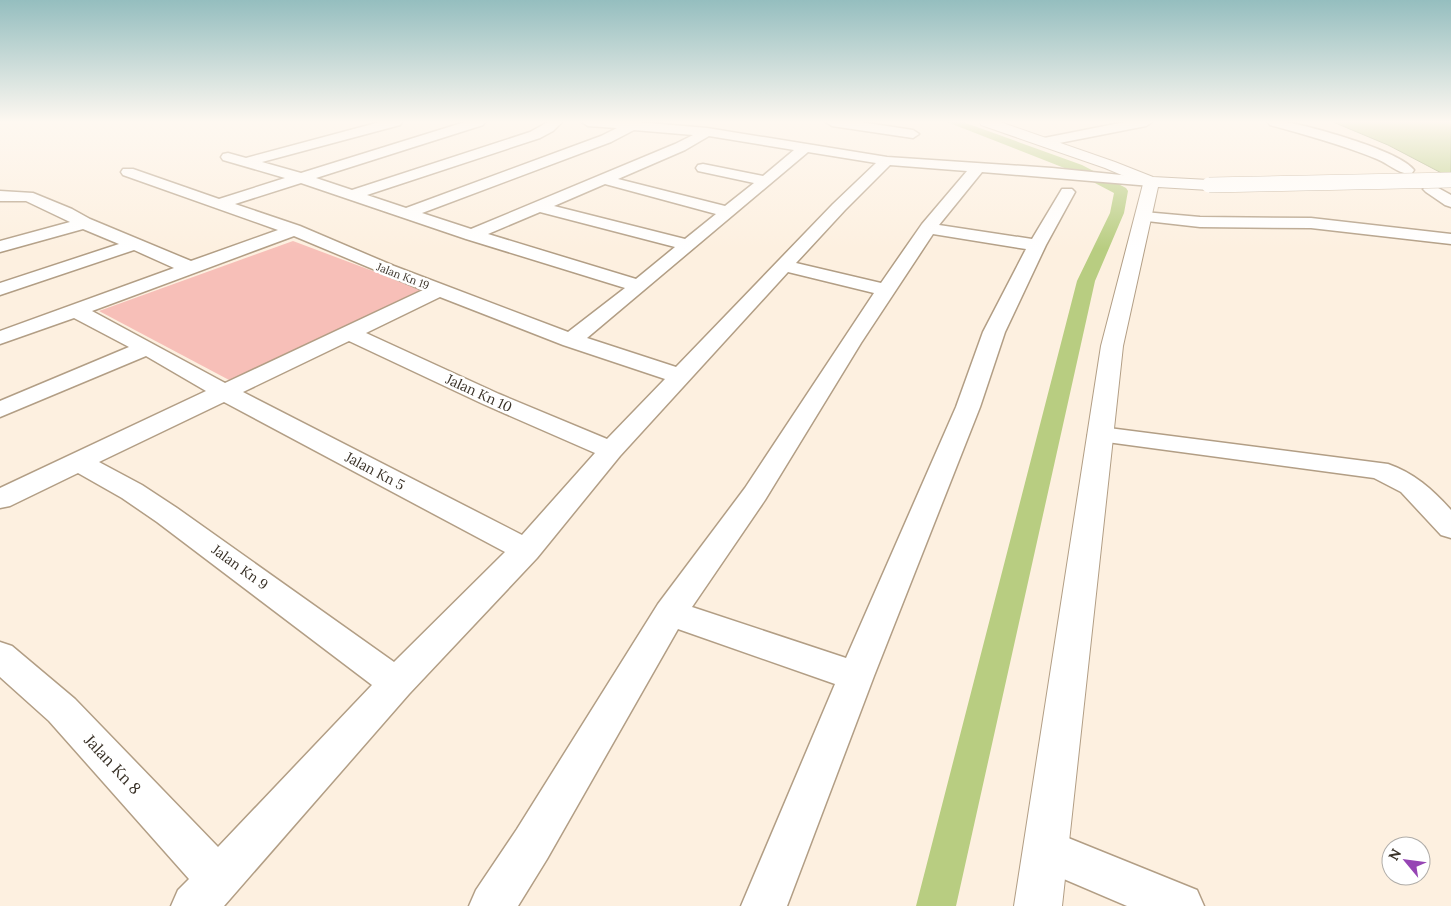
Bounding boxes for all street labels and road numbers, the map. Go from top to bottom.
street label: Jalan Kn 19 [374,259,431,292]
street label: Jalan Kn 10 [442,369,515,416]
street label: Jalan Kn 5 [341,447,408,494]
street label: Jalan Kn 9 [207,540,272,593]
street label: Jalan Kn 8 [80,729,146,798]

